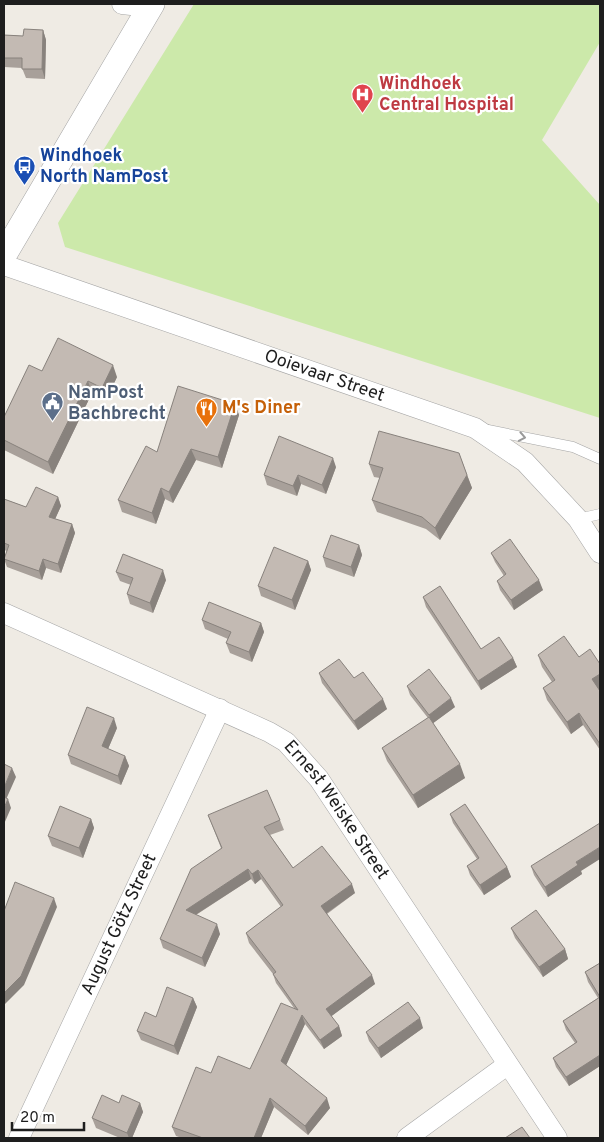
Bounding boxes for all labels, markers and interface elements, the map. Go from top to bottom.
place label: Windhoek Central Hospital [379,73,514,117]
hospital icon: Windhoek Central Hospital [351,82,375,113]
place label: Windhoek North NamPost [40,145,168,189]
bus stop icon: Windhoek North NamPost [12,154,36,185]
street label: Ooievaar Street [261,344,388,407]
place label: NamPost Bachbrecht [68,382,166,426]
public building icon: NamPost Bachbrecht [40,391,64,422]
restaurant icon: M's Diner [194,396,218,427]
place label: M's Diner [222,397,301,420]
one-way arrow [518,431,527,442]
street label: Ernest Weiske Street [278,735,394,884]
street label: August Götz Street [76,850,162,999]
scale bar [12,1100,85,1132]
text: 20 m [20,1109,55,1128]

